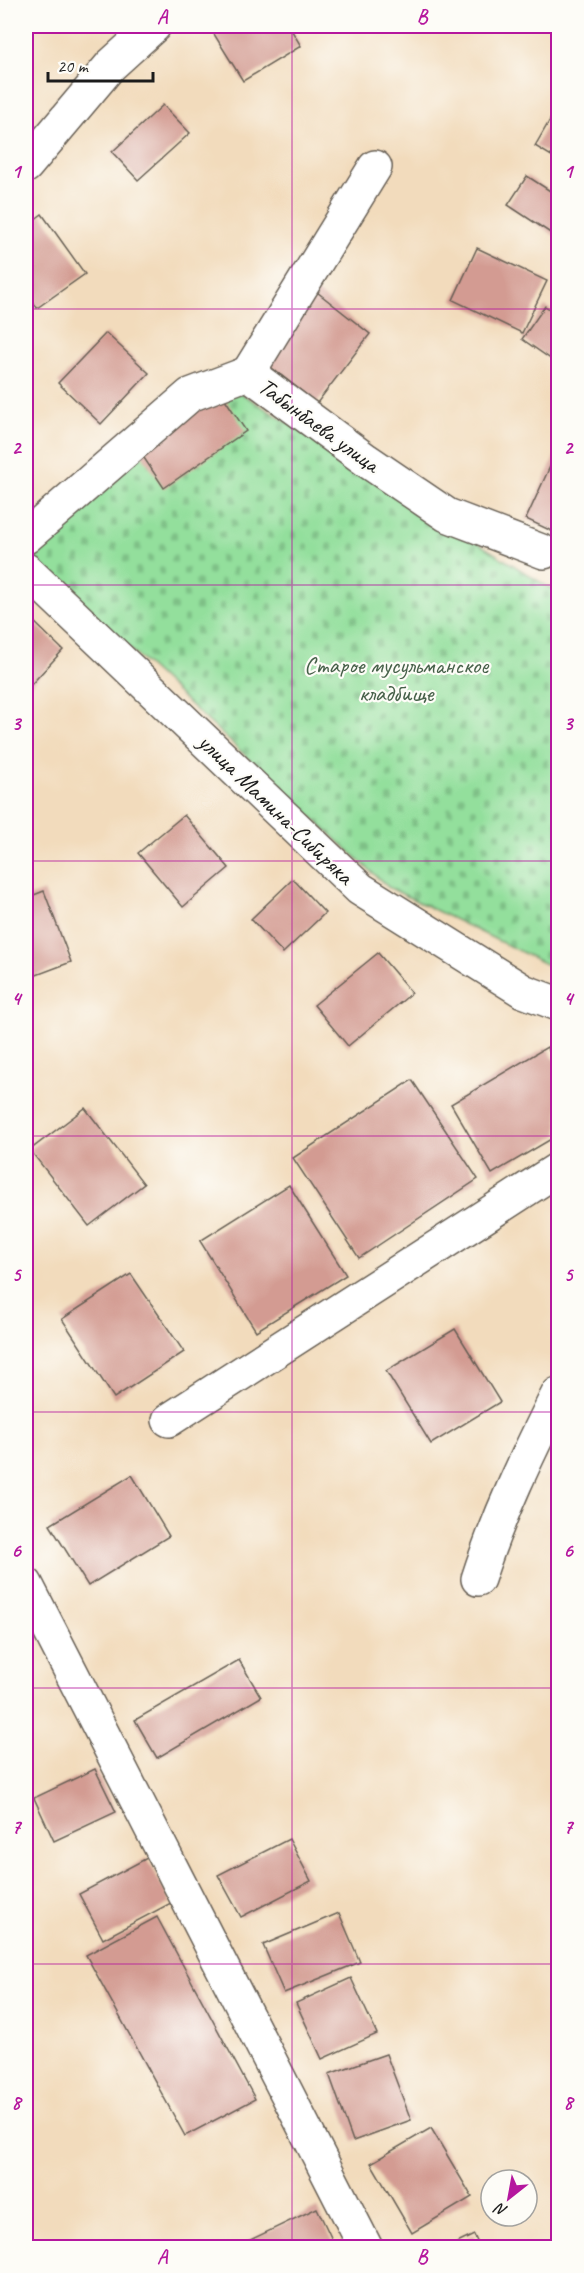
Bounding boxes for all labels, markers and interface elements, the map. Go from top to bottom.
text: A [157,4,169,29]
text: B [417,4,429,29]
scale bar [48,45,153,83]
text: 20 m [57,55,90,77]
text: 1 [12,159,23,184]
text: 1 [564,159,575,184]
street label: Табынбаева улица [253,371,387,480]
text: 2 [12,435,23,460]
text: 2 [564,435,575,460]
park label: Старое мусульманское кладбище [304,650,490,708]
text: 3 [12,711,23,736]
text: 3 [564,711,575,736]
street label: улица Мамина-Сибиряка [191,726,361,892]
text: 4 [12,986,24,1011]
text: 4 [564,986,576,1011]
text: 5 [12,1262,23,1287]
text: 5 [564,1262,575,1287]
text: 6 [11,1538,22,1563]
text: 6 [563,1538,574,1563]
text: 7 [12,1814,23,1839]
text: 7 [564,1814,575,1839]
text: 8 [12,2090,24,2115]
text: 8 [564,2090,576,2115]
north arrow [479,2168,539,2228]
text: N [490,2197,511,2221]
text: A [157,2244,169,2269]
text: B [417,2244,429,2269]

